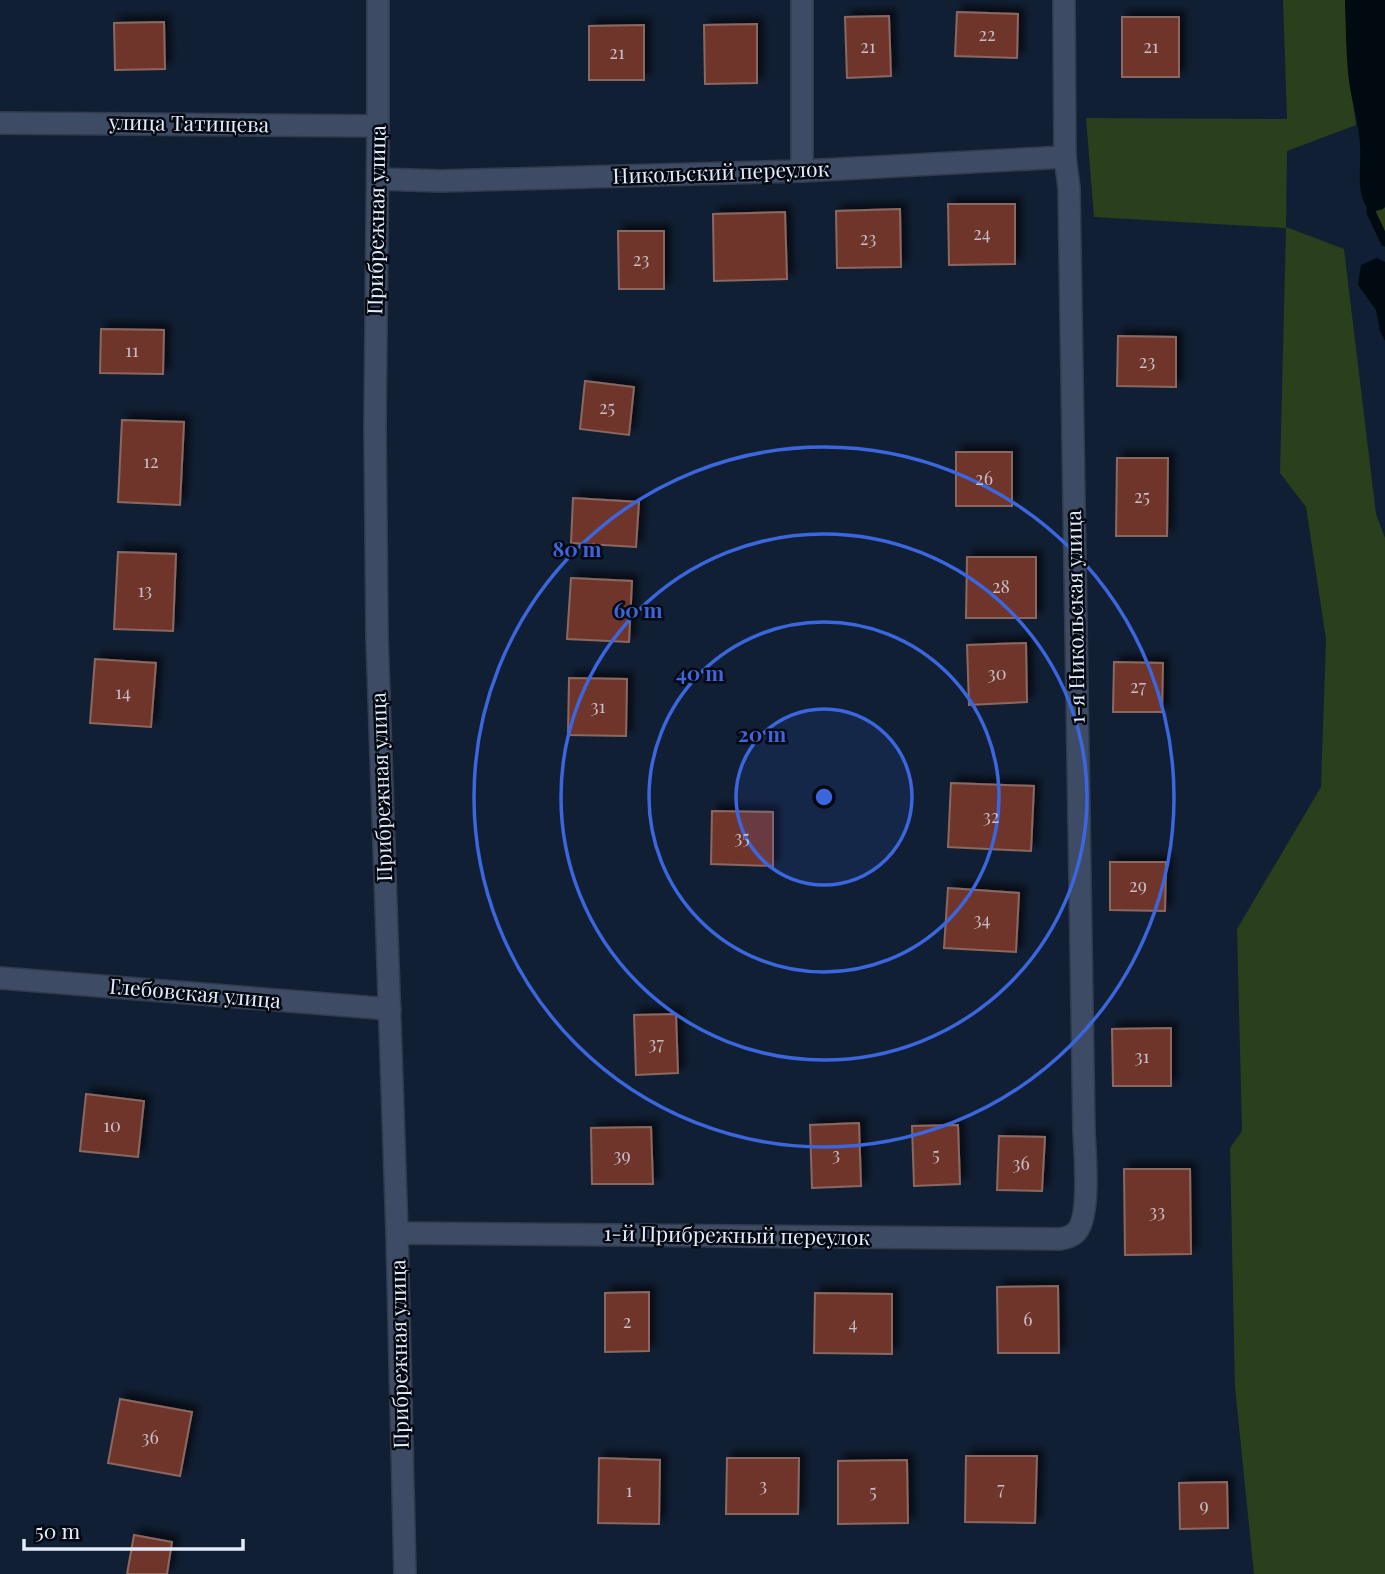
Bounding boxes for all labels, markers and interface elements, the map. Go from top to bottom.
house number: 22 [978,22,996,46]
house number: 21 [860,34,876,58]
house number: 21 [1143,34,1159,58]
house number: 21 [609,40,625,64]
street label: улица Татищева [108,107,270,137]
street label: Прибрежная улица [359,124,391,315]
street label: Никольский переулок [612,153,830,189]
house number: 24 [973,221,991,245]
house number: 23 [860,226,876,250]
house number: 23 [633,247,649,271]
house number: 11 [125,338,139,362]
house number: 23 [1139,349,1155,373]
house number: 25 [599,395,615,419]
house number: 12 [143,449,159,473]
house number: 26 [975,466,993,490]
house number: 25 [1134,484,1150,508]
street label: 1-я Никольская улица [1058,509,1090,724]
text: 80 m [552,534,602,562]
house number: 28 [992,574,1010,598]
house number: 13 [138,578,152,602]
text: 60 m [613,595,663,623]
text: 40 m [676,658,724,686]
house number: 30 [988,661,1006,685]
house number: 27 [1130,674,1147,698]
house number: 14 [115,680,131,704]
street label: Прибрежная улица [363,691,397,882]
house number: 31 [591,694,606,718]
text: 20 m [738,719,786,747]
centre of rings [812,785,836,809]
house number: 32 [983,804,999,828]
house number: 35 [734,825,750,849]
house number: 29 [1129,873,1147,897]
house number: 34 [973,907,991,931]
street label: Глебовская улица [108,971,283,1014]
house number: 37 [648,1031,664,1055]
house number: 31 [1135,1044,1150,1068]
house number: 10 [103,1113,121,1137]
house number: 3 [832,1142,840,1166]
house number: 5 [932,1142,940,1166]
house number: 39 [613,1143,631,1167]
house number: 36 [1012,1151,1030,1175]
house number: 33 [1149,1199,1165,1223]
street label: 1-й Прибрежный переулок [604,1218,870,1250]
street label: Прибрежная улица [382,1259,414,1449]
house number: 6 [1023,1307,1033,1331]
house number: 2 [623,1309,631,1333]
house number: 4 [849,1311,858,1335]
house number: 36 [141,1425,159,1449]
house number: 3 [759,1473,767,1497]
house number: 7 [997,1476,1005,1500]
house number: 1 [626,1478,633,1502]
house number: 5 [869,1479,877,1503]
house number: 9 [1199,1493,1209,1517]
scale bar [24,1508,243,1552]
text: 50 m [35,1516,81,1544]

